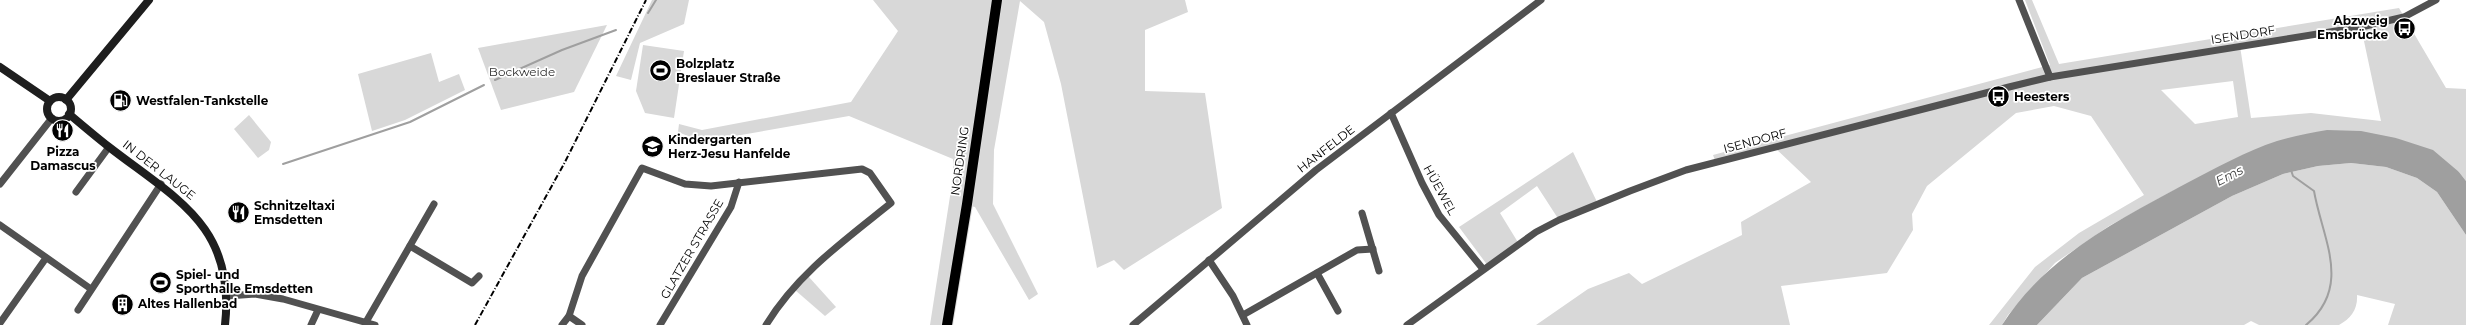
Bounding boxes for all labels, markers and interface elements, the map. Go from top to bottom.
place label: Abzweig Emsbrücke [2317,13,2388,42]
bus stop icon: Abzweig Emsbrücke [2391,15,2417,41]
street label: ISENDORF [2210,22,2277,47]
place label: Bolzplatz Breslauer Straße [676,56,781,85]
sports icon: Bolzplatz Breslauer Straße [647,58,673,84]
park label: Bockweide [489,64,555,79]
bus stop icon: Heesters [1986,84,2012,110]
fuel station icon: Westfalen-Tankstelle [108,88,134,114]
place label: Heesters [2014,89,2070,104]
place label: Westfalen-Tankstelle [136,93,269,108]
restaurant icon: Pizza Damascus [50,118,76,144]
street label: HANFELDE [1294,122,1357,176]
street label: NORDRING [947,125,972,197]
street label: ISENDORF [1722,125,1789,156]
place label: Kindergarten Herz-Jesu Hanfelde [668,132,791,161]
school or university icon: Kindergarten Herz-Jesu Hanfelde [640,134,666,160]
street label: IN DER LAUGE [120,136,199,203]
place label: Pizza Damascus [30,144,96,173]
water label: Ems [2213,161,2246,189]
street label: HÜEWEL [1420,162,1460,218]
street label: GLATZER STRASSE [657,196,726,302]
place label: Schnitzeltaxi Emsdetten [254,198,335,227]
restaurant icon: Schnitzeltaxi Emsdetten [226,200,252,226]
place label: Spiel- und Sporthalle Emsdetten [176,267,313,296]
sports icon: Spiel- und Sporthalle Emsdetten [147,269,173,295]
building icon: Altes Hallenbad [110,291,136,317]
place label: Altes Hallenbad [137,296,237,311]

